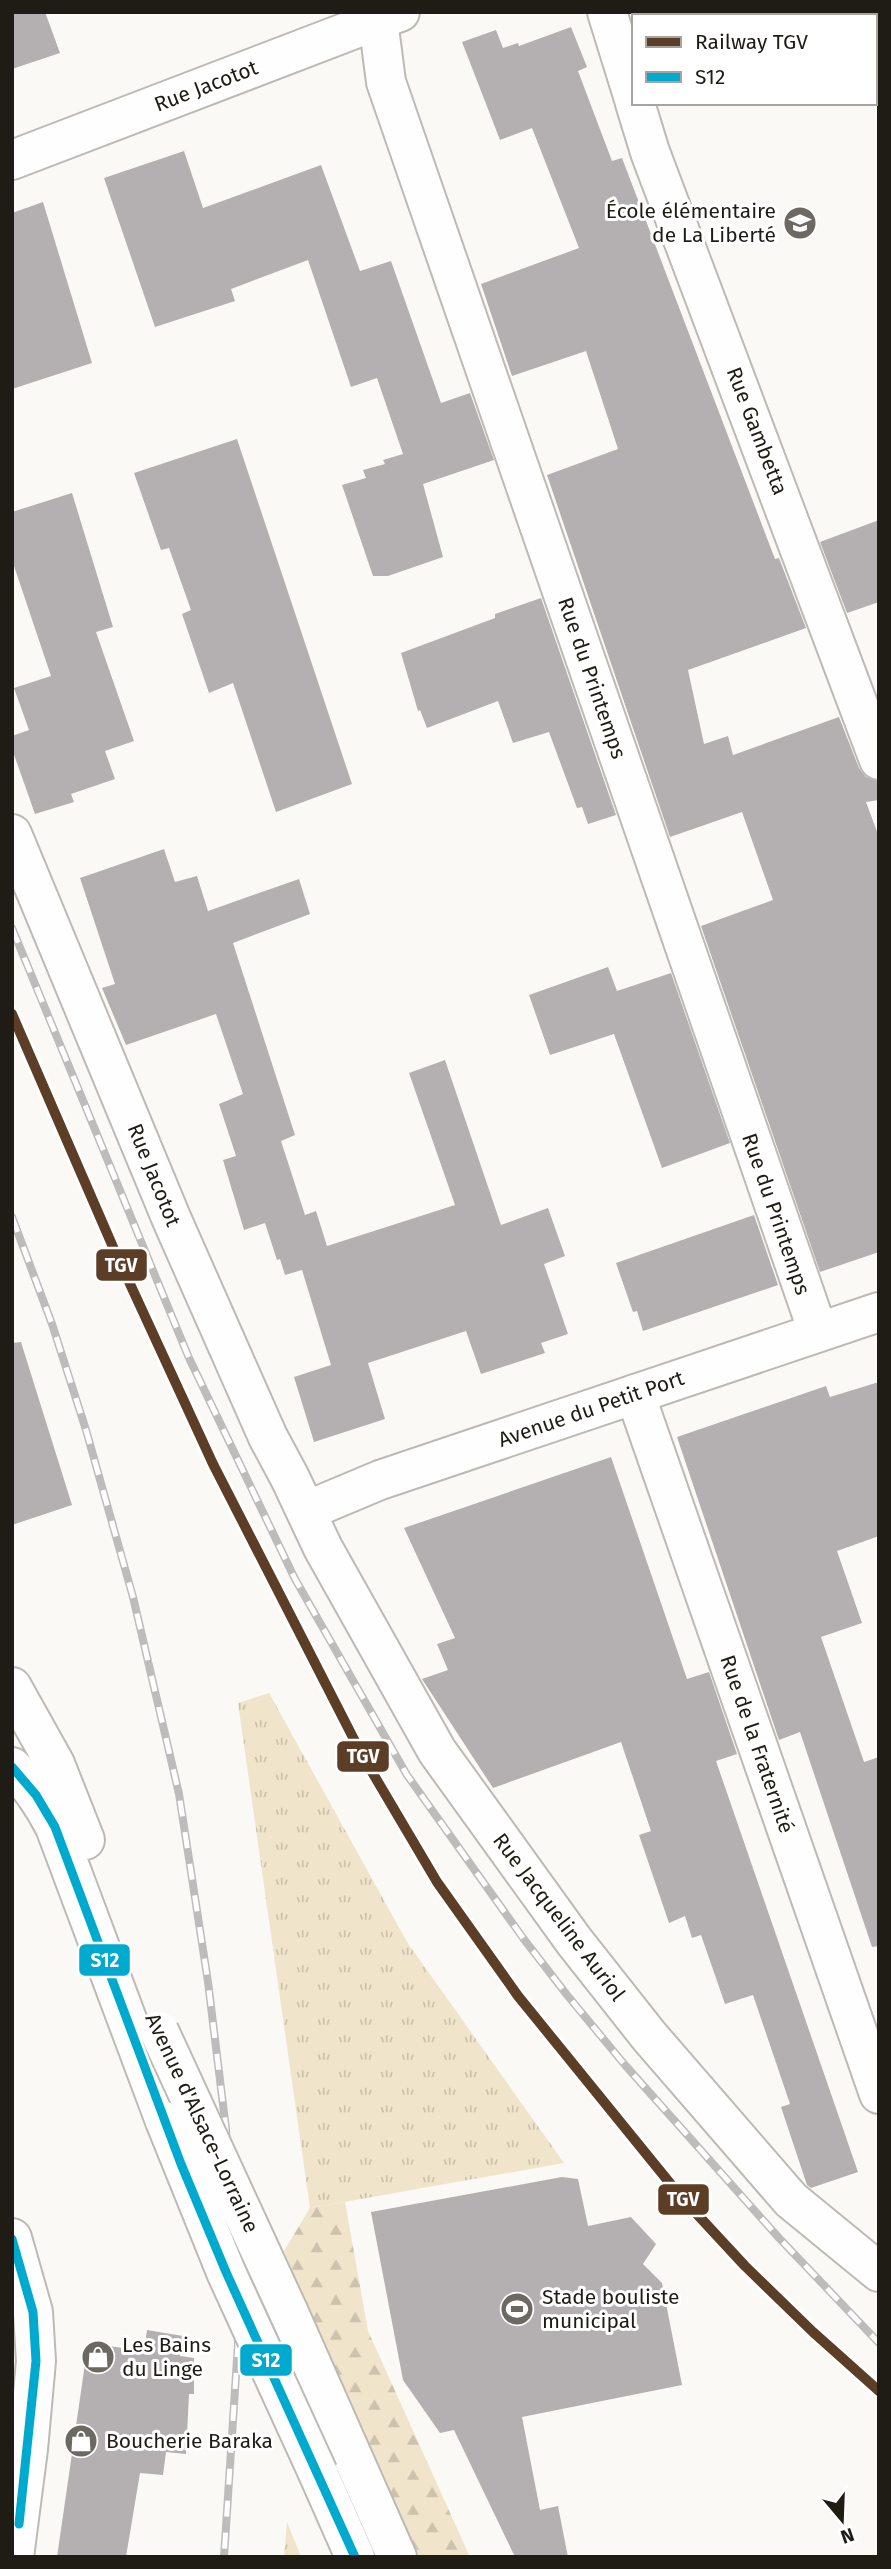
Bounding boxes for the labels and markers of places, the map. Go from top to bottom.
place label: École élémentaire de La Liberté [606,198,776,248]
school or university icon: École élémentaire de La Liberté [781,204,819,242]
place label: Stade bouliste municipal [542,2284,679,2334]
sports icon: Stade bouliste municipal [498,2290,536,2328]
place label: Les Bains du Linge [122,2332,211,2382]
shop icon: Les Bains du Linge [79,2338,117,2376]
shop icon: Boucherie Baraka [62,2422,100,2460]
place label: Boucherie Baraka [106,2428,273,2454]

